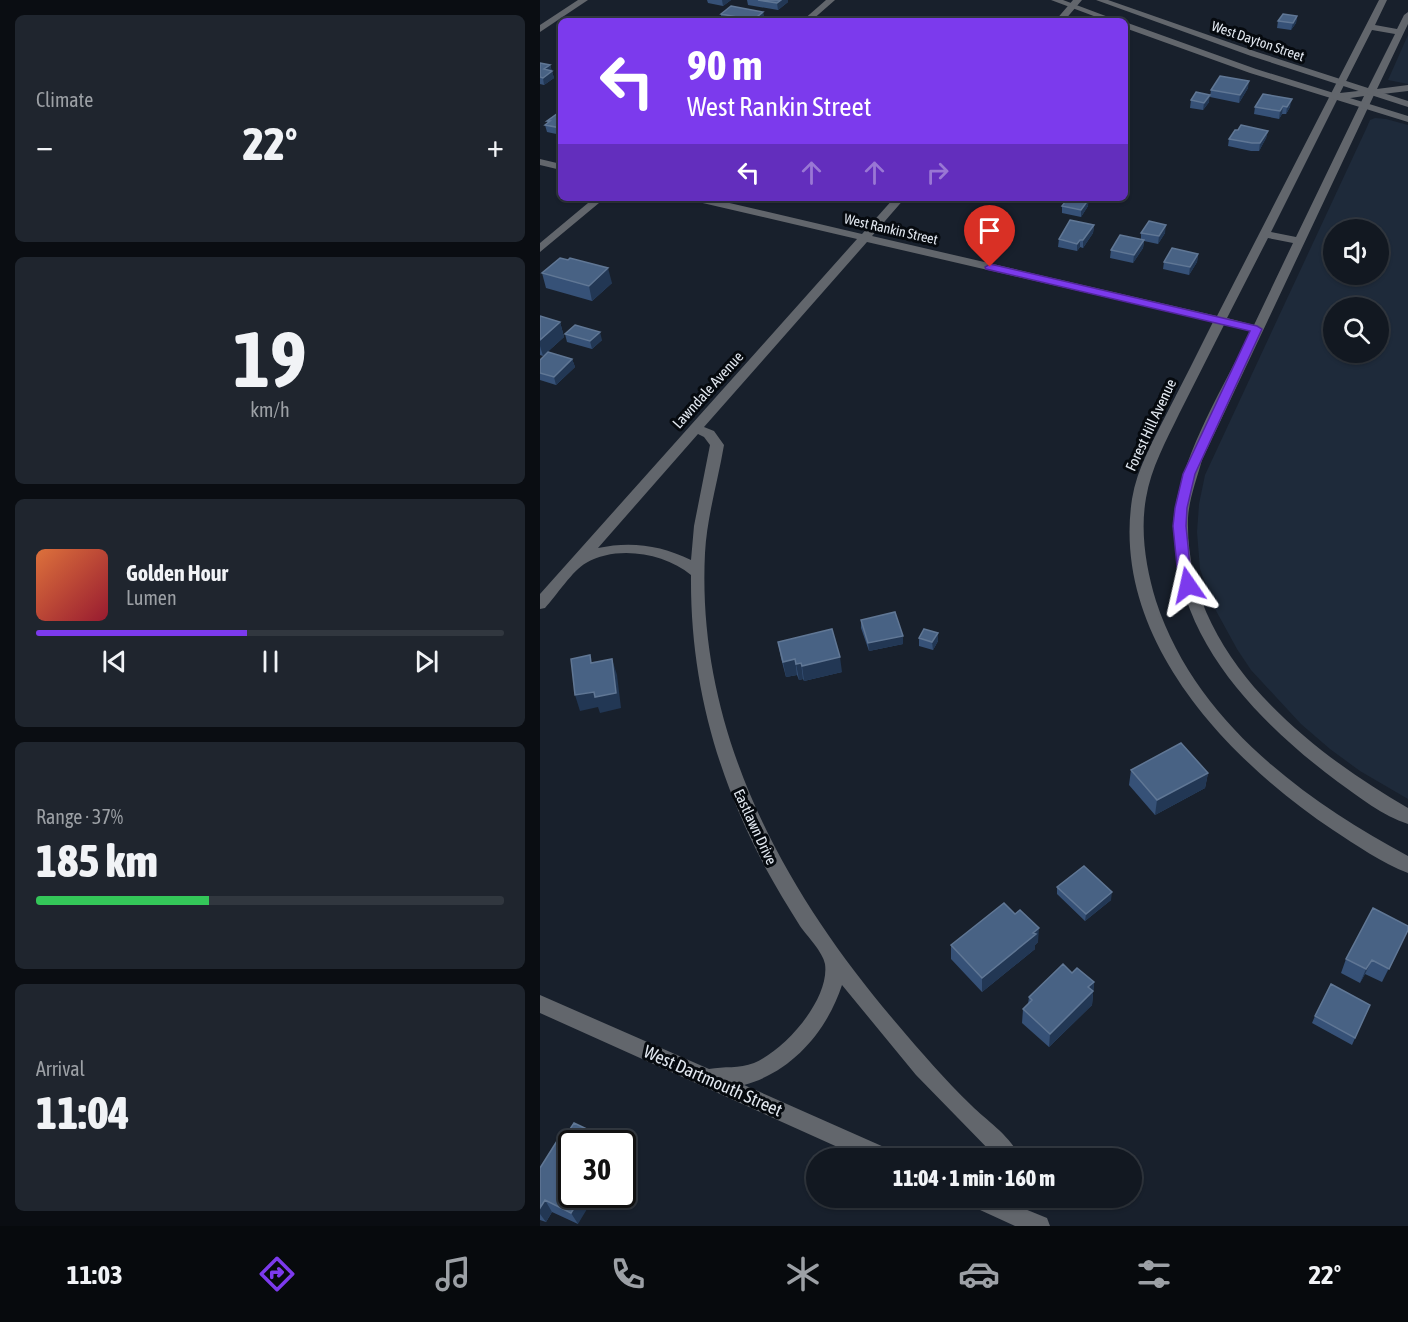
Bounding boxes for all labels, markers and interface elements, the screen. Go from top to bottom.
street label: West Dayton Street [1210,18,1306,64]
text: 90 m [687,41,762,89]
icon: left [588,42,666,120]
text: Climate [36,88,93,111]
text: West Rankin Street [687,91,872,122]
text: 22° [243,118,297,170]
text: − [36,126,53,164]
text: + [487,126,504,164]
icon: left [732,156,765,189]
icon: ahead [795,156,828,189]
icon: ahead [858,156,891,189]
icon: right [921,156,954,189]
pin [964,205,1015,267]
street label: West Rankin Street [843,210,939,248]
icon: arrive [973,214,1006,247]
map controls [1323,219,1389,363]
button: sound [1323,219,1389,285]
button: search [1323,297,1389,363]
text: 19 [233,314,307,404]
street label: Lawndale Avenue [669,348,747,432]
street label: Forest Hill Avenue [1122,376,1179,473]
text: km/h [250,398,290,421]
position arrow [1156,553,1220,617]
text: Golden Hour [126,560,228,586]
text: Lumen [126,586,177,609]
icon: previous [98,645,131,678]
icon: pause [254,645,287,678]
icon: next [410,645,443,678]
street label: Eastlawn Drive [731,786,780,867]
text: Range · 37% [36,805,123,828]
text: 185 km [36,835,158,887]
street label: West Dartmouth Street [641,1041,786,1121]
text: Arrival [36,1057,85,1080]
text: 11:04 [36,1087,130,1139]
speed limit sign: 30 [558,1130,636,1208]
text: 11:04 · 1 min · 160 m [893,1165,1055,1191]
icon: directions [256,1253,298,1295]
icon: music [432,1253,474,1295]
icon: phone [607,1253,649,1295]
icon: climate [782,1253,824,1295]
icon: car [958,1253,1000,1295]
icon: filters [1133,1253,1175,1295]
text: 11:03 [67,1259,123,1290]
text: 22° [1308,1259,1341,1290]

